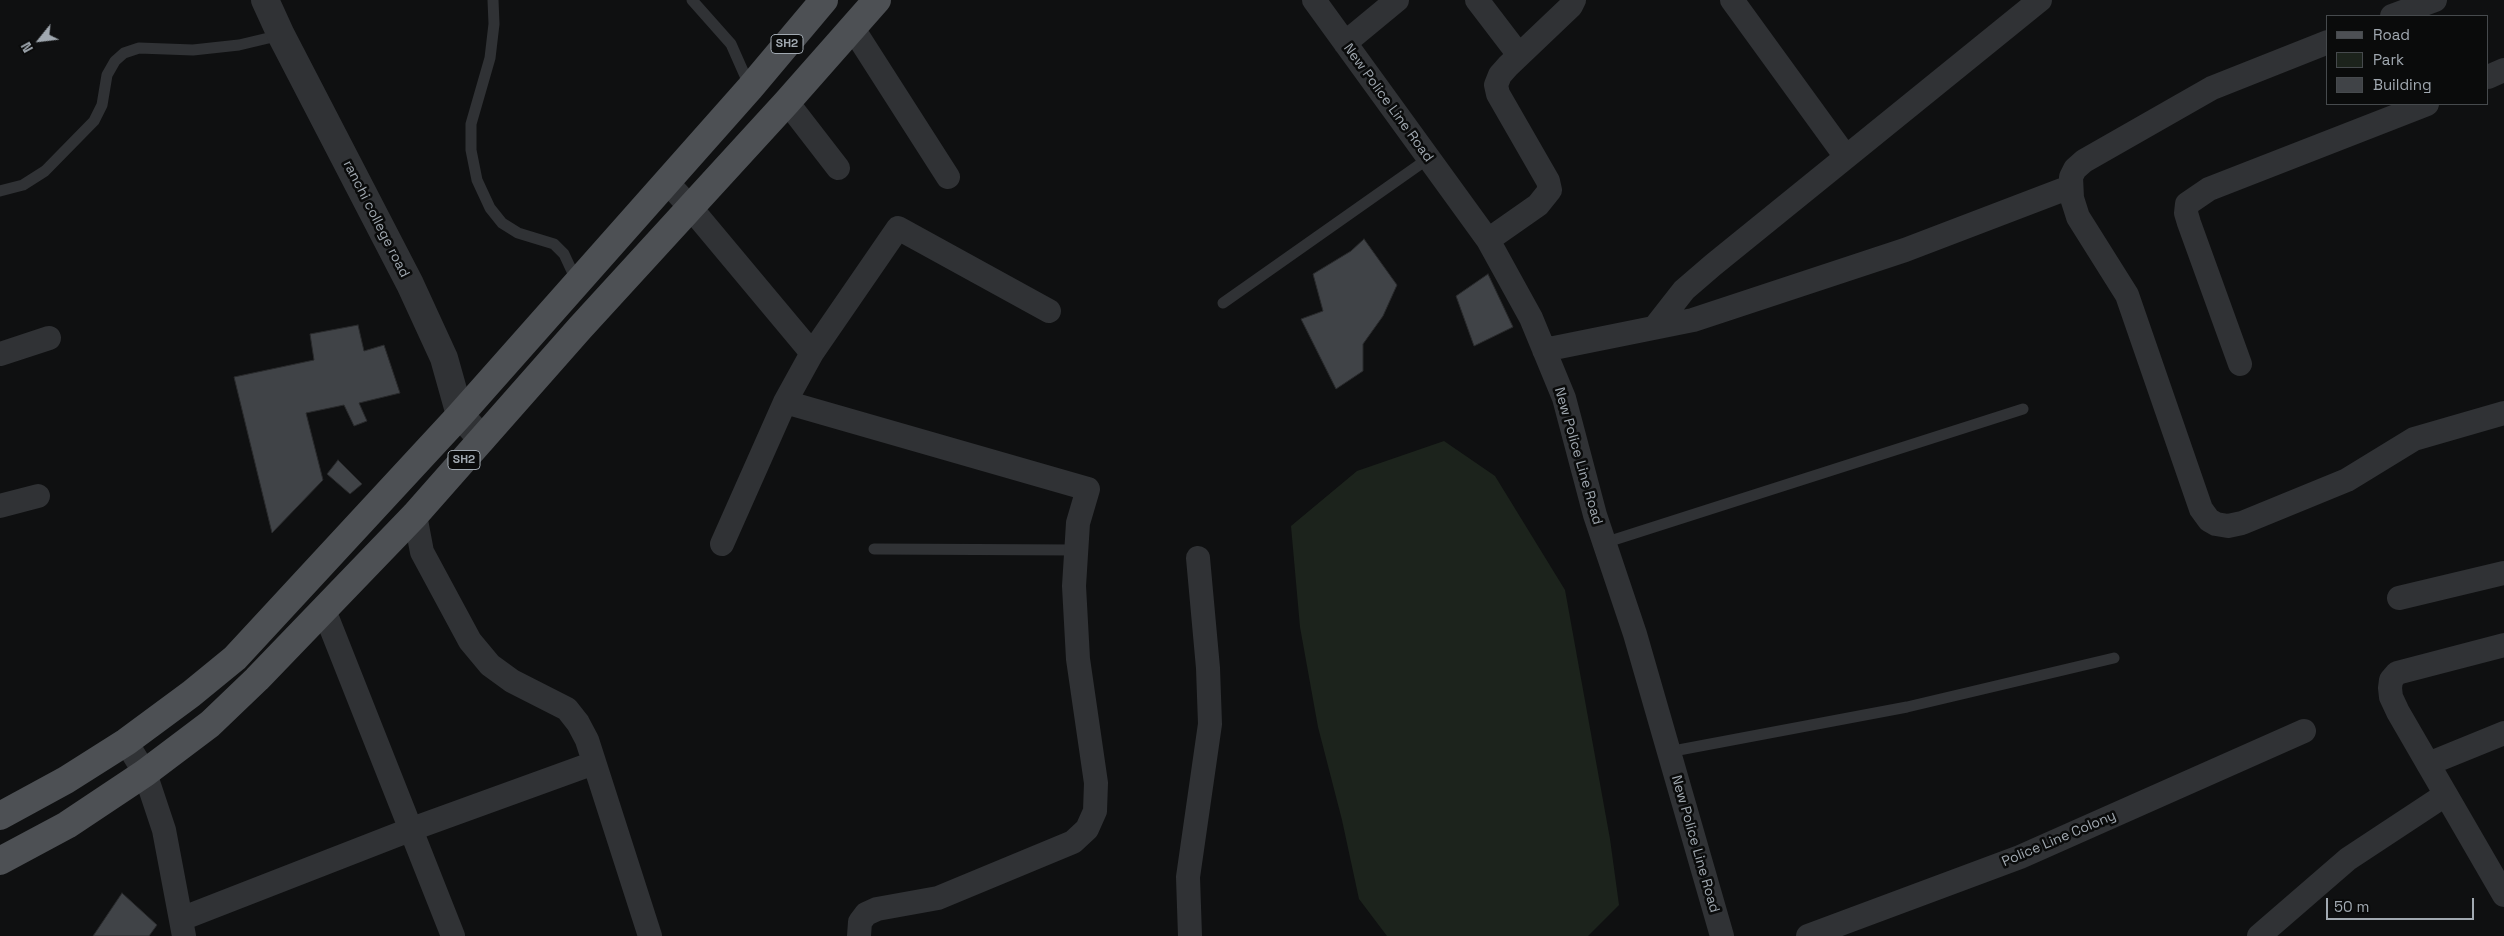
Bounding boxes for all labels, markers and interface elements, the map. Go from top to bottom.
north arrow [15,15,65,65]
legend [2326,15,2489,105]
text: Road [2373,25,2410,44]
road number: SH2 [771,34,803,54]
text: N [17,39,37,56]
street label: New Police Line Road [1339,41,1437,165]
text: Park [2373,50,2404,69]
text: Building [2373,75,2432,94]
street label: ranchi college road [339,158,413,280]
street label: New Police Line Road [1550,385,1606,527]
road number: SH2 [448,450,480,470]
street label: New Police Line Road [1667,773,1723,915]
street label: Police Line Colony [1999,807,2119,871]
scale bar [2329,888,2476,920]
text: 50 m [2334,897,2369,916]

